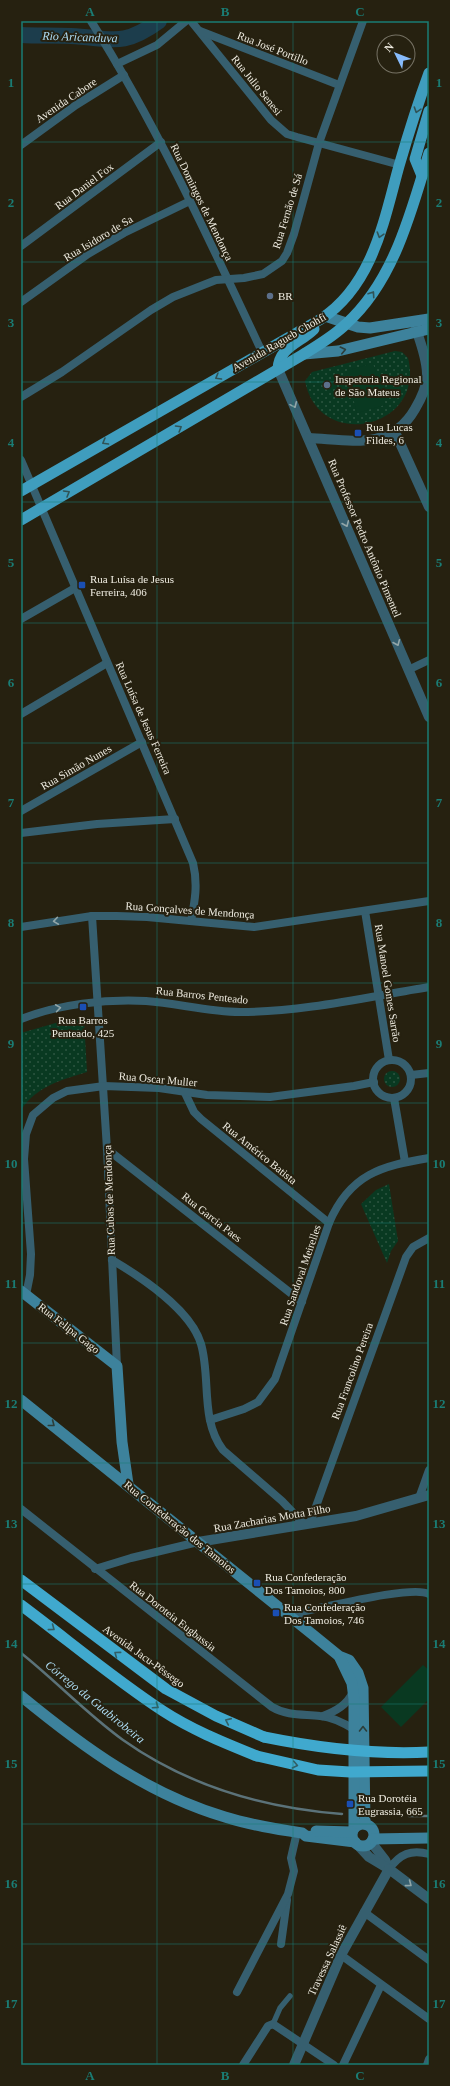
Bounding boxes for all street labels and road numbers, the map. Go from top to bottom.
street label: Rua José Portillo [236,29,311,67]
street label: Rua Julio Senesi [229,53,285,117]
street label: Avenida Cabore [33,75,99,125]
street label: Rua Domingos de Mendonça [168,142,236,263]
street label: Rua Daniel Fox [53,160,116,212]
street label: Rua Fernão de Sá [270,172,304,250]
street label: Rua Isidoro de Sa [61,213,135,263]
street label: Avenida Ragueb Chohfi [230,310,328,374]
street label: Rua Professor Pedro Antônio Pimentel [326,457,404,619]
street label: Rua Luísa de Jesus Ferreira [114,660,174,776]
street label: Rua Simão Nunes [39,742,113,792]
street label: Rua Gonçalves de Mendonça [125,900,255,920]
street label: Rua Manoel Gomes Sarrão [373,923,403,1043]
street label: Rua Barros Penteado [155,984,249,1006]
street label: Rua Oscar Muller [118,1070,198,1088]
street label: Rua Américo Batista [221,1119,299,1187]
street label: Rua Cubas de Mendonça [101,1145,117,1255]
street label: Rua Garcia Paes [180,1190,244,1244]
street label: Rua Sandoval Meirelles [277,1223,323,1327]
street label: Rua Felipa Gago [36,1300,102,1356]
street label: Rua Francolino Pereira [329,1321,375,1421]
street label: Rua Confederação dos Tamoios [122,1478,238,1576]
street label: Rua Zacharias Motta Filho [213,1502,332,1534]
street label: Rua Doroteia Eugbassia [127,1579,219,1654]
street label: Avenida Jacu-Pêssego [101,1622,188,1690]
street label: Travessa Salassiê [305,1923,349,1997]

